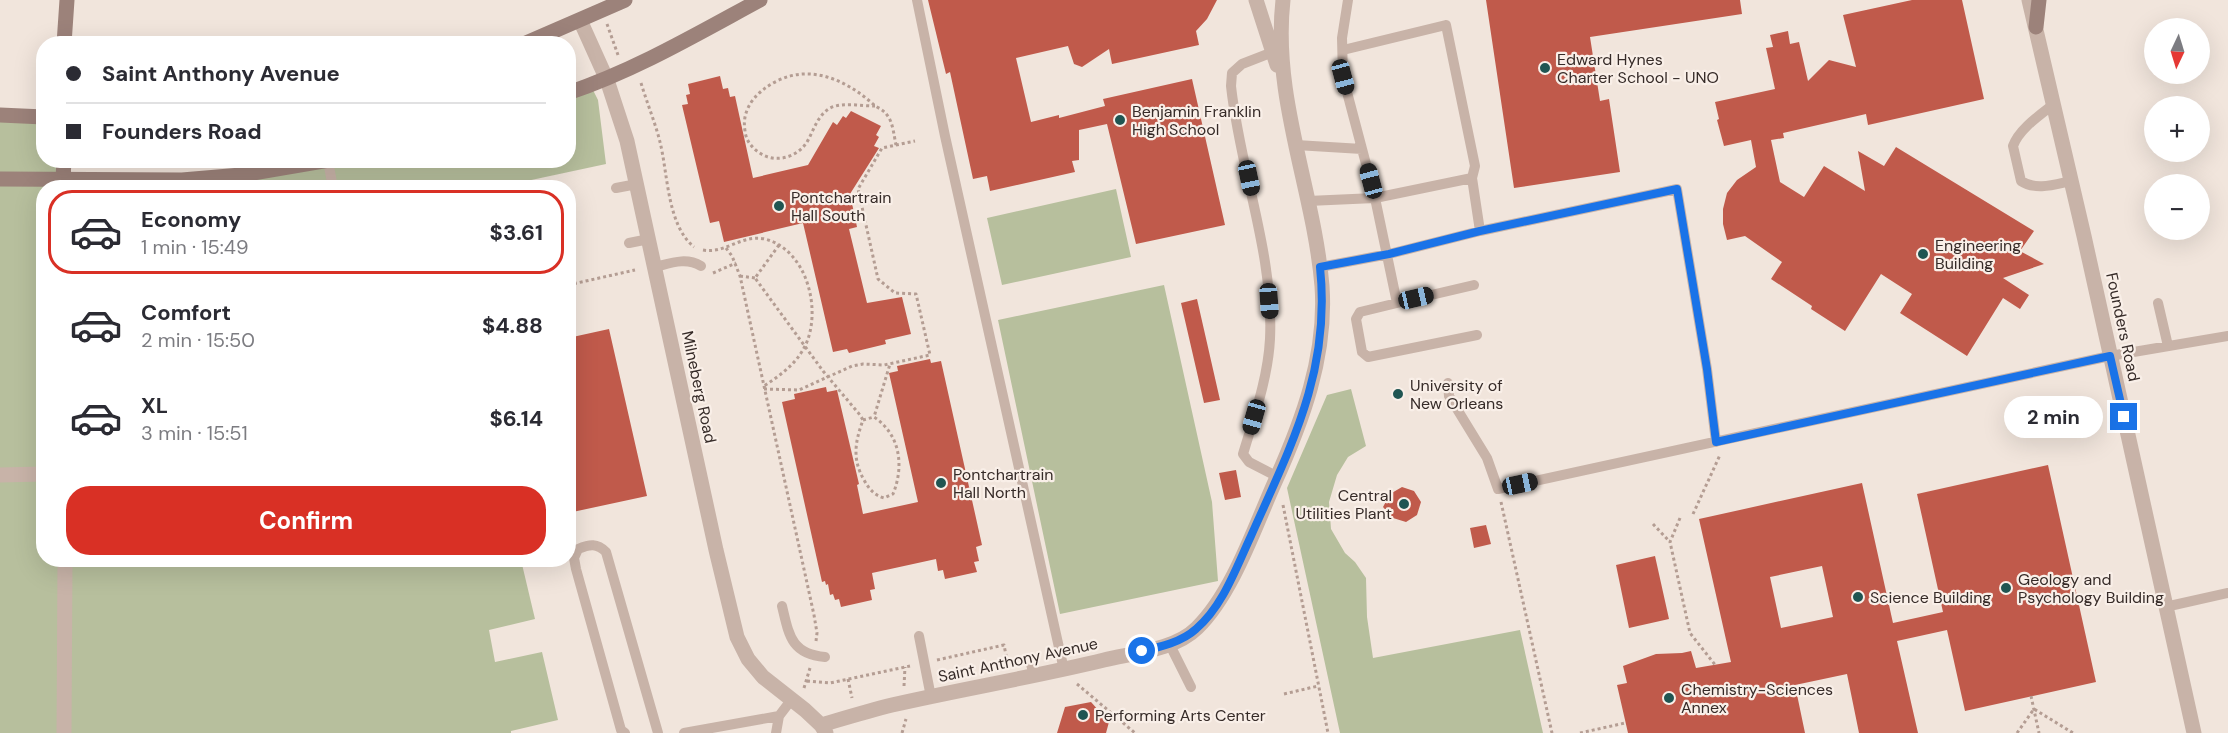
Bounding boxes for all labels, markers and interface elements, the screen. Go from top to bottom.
north arrow [2144,18,2210,84]
map controls [2144,18,2210,240]
place label: Edward Hynes Charter School - UNO [1557,49,1719,88]
car [1330,57,1356,97]
text: Saint Anthony Avenue [102,59,340,88]
marker: Edward Hynes Charter School - UNO [1538,61,1552,75]
button: + [2144,96,2210,162]
place label: Benjamin Franklin High School [1132,101,1261,140]
marker: Benjamin Franklin High School [1113,113,1127,127]
text: Founders Road [102,117,262,146]
car [1236,159,1262,197]
car [1358,161,1384,201]
button: − [2144,174,2210,240]
place label: Pontchartrain Hall South [791,187,891,226]
marker: Pontchartrain Hall South [772,199,786,213]
icon: car [69,205,123,259]
text: Economy [141,205,241,234]
text: $3.61 [490,218,543,247]
text: 1 min · 15:49 [141,234,248,260]
place label: Engineering Building [1935,235,2021,274]
marker: Engineering Building [1916,247,1930,261]
street label: Founders Road [2101,271,2145,383]
car [1259,282,1279,320]
car [1396,285,1436,311]
icon: car [69,298,123,352]
text: Comfort [141,298,231,327]
text: $4.88 [482,311,543,340]
text: 2 min · 15:50 [141,327,255,353]
street label: Milneberg Road [677,329,721,445]
place label: University of New Orleans [1410,375,1503,414]
marker: University of New Orleans [1391,387,1405,401]
icon: car [69,391,123,445]
text: XL [141,391,168,420]
callout: 2 min [2004,396,2103,438]
car [1240,397,1268,437]
route end [2110,403,2137,430]
text: $6.14 [489,404,543,433]
text: 2 min [2027,404,2080,430]
text: 3 min · 15:51 [141,420,248,446]
place label: Pontchartrain Hall North [953,464,1053,503]
car [1501,471,1539,497]
marker: Pontchartrain Hall North [934,476,948,490]
place label: Central Utilities Plant [1296,485,1392,524]
button: Confirm [66,486,546,555]
marker: Central Utilities Plant [1397,497,1411,511]
place label: Geology and Psychology Building [2018,569,2164,608]
marker: Geology and Psychology Building [1999,581,2013,595]
place label: Science Building [1870,587,1991,608]
marker: Science Building [1851,590,1865,604]
street label: Saint Anthony Avenue [936,633,1100,687]
route start [1128,637,1155,664]
place label: Chemistry-Sciences Annex [1681,679,1833,718]
marker: Chemistry-Sciences Annex [1662,691,1676,705]
place label: Performing Arts Center [1095,705,1266,726]
marker: Performing Arts Center [1076,708,1090,722]

